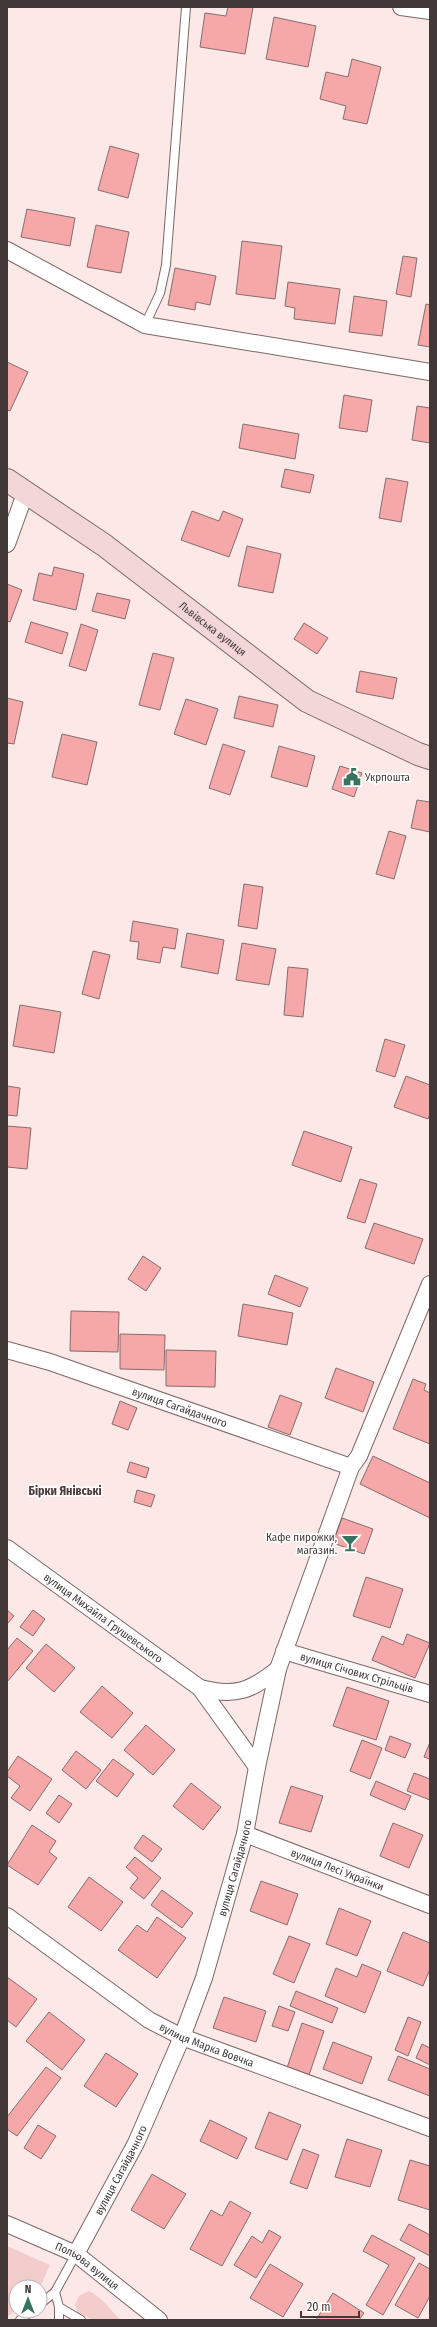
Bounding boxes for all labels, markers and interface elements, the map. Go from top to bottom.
street label: Львівська вулиця [177,599,249,659]
public building icon: Укрпошта [342,767,362,787]
place label: Укрпошта [364,771,410,784]
street label: вулиця Сагайдачного [131,1385,229,1430]
district label: Бірки Янівські [28,1484,102,1498]
place label: Кафе пирожки, магазин. [266,1531,337,1557]
bar icon: Кафе пирожки, магазин. [340,1533,360,1553]
street label: вулиця Михайла Грушевського [41,1570,166,1666]
street label: вулиця Січових Стрільців [299,1650,415,1695]
street label: вулиця Сагайдачного [215,1819,254,1918]
street label: вулиця Лесі Українки [289,1846,386,1893]
street label: вулиця Марка Вовчка [157,2020,256,2069]
street label: вулиця Сагайдачного [92,2123,149,2217]
street label: Польова вулиця [53,2239,122,2292]
north arrow [8,2279,48,2319]
text: N [25,2283,31,2296]
scale bar [301,2293,359,2319]
text: 20 m [307,2300,331,2314]

